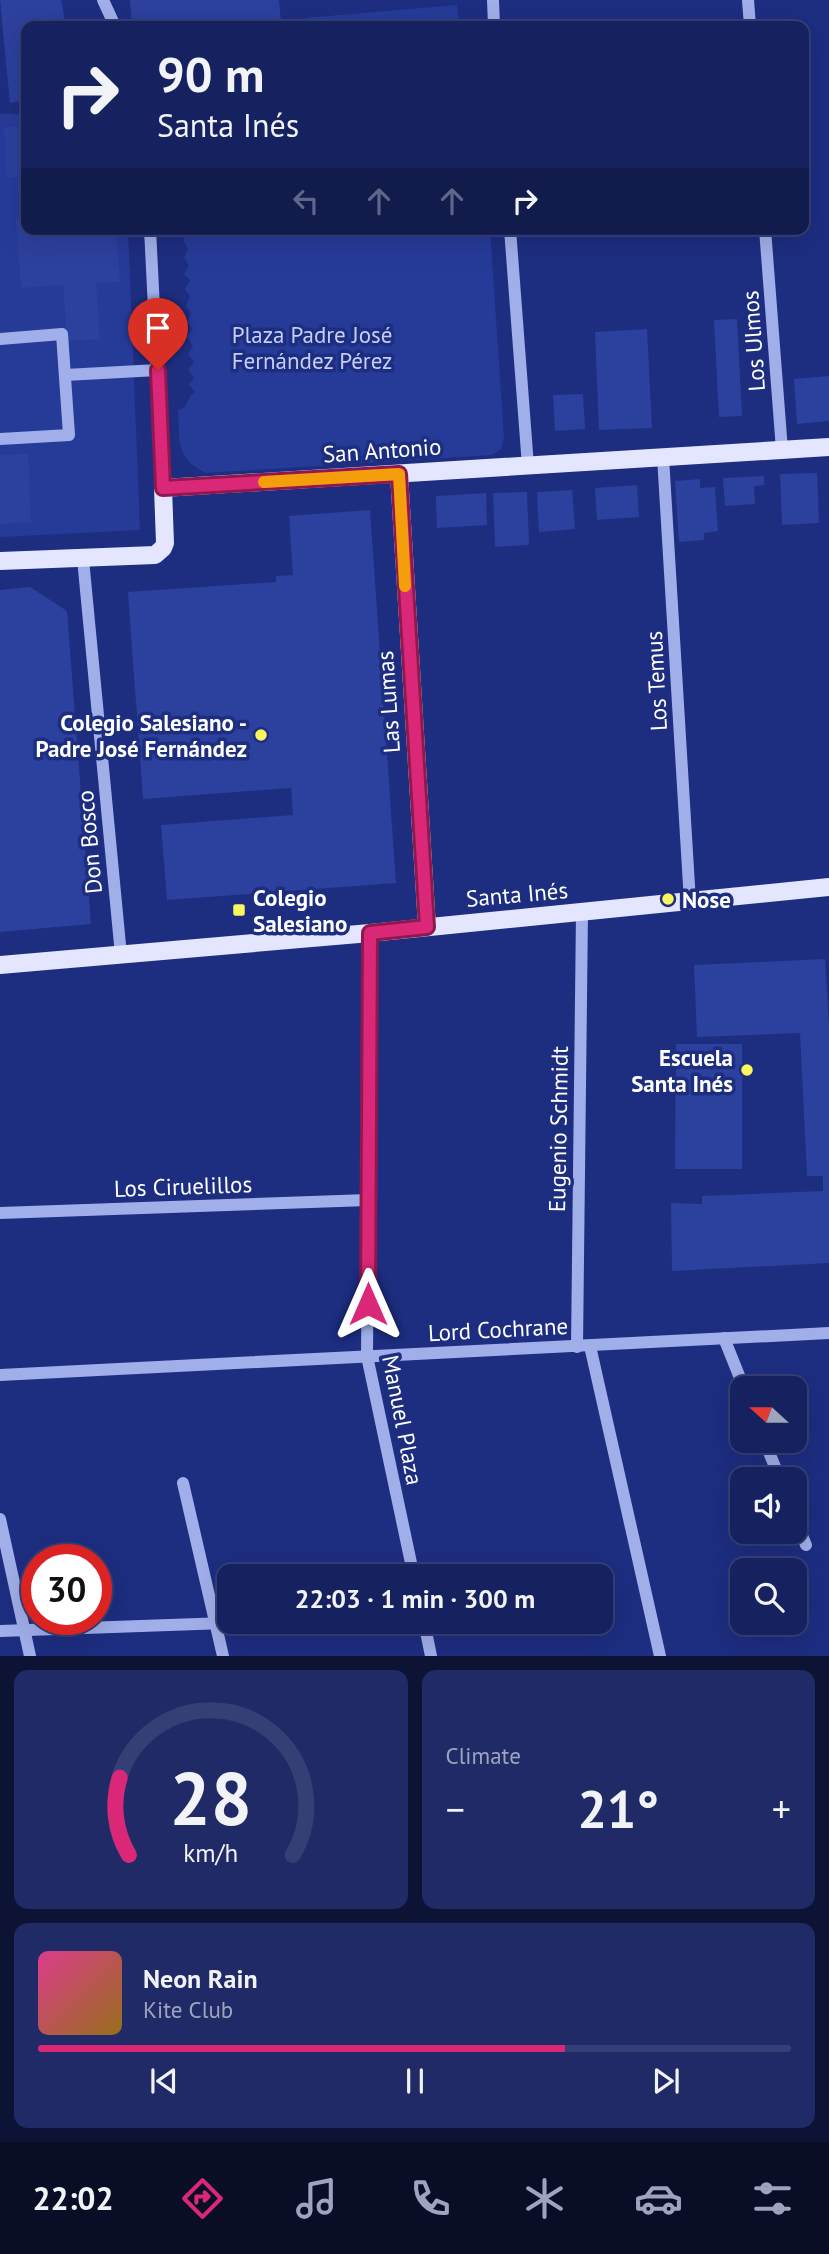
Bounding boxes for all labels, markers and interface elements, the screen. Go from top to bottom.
text: 90 m [157,42,264,106]
icon: right [42,49,133,140]
text: Santa Inés [157,104,299,146]
icon: left [287,182,325,220]
icon: ahead [360,182,398,220]
icon: ahead [433,182,471,220]
icon: right [506,182,544,220]
street label: Los Ulmos [735,290,771,392]
pin [128,298,188,370]
icon: arrive [139,309,177,347]
park label: Plaza Padre José Fernández Pérez [232,320,392,375]
street label: San Antonio [322,431,442,469]
street label: Los Temus [639,630,673,732]
street label: Las Lumas [370,650,406,754]
place label: Colegio Salesiano - Padre José Fernández [35,708,247,763]
marker: Colegio Salesiano - Padre José Fernández [253,727,269,743]
street label: Don Bosco [70,789,108,895]
street label: Santa Inés [465,875,569,913]
place label: Colegio Salesiano [253,883,347,938]
place label: Nose [682,885,731,914]
marker: Nose [660,891,676,907]
marker: Colegio Salesiano [231,902,247,918]
place label: Escuela Santa Inés [631,1043,733,1098]
street label: Eugenio Schmidt [542,1045,574,1212]
marker: Escuela Santa Inés [739,1062,755,1078]
street label: Los Ciruelillos [113,1169,253,1203]
position arrow [331,1267,405,1341]
street label: Lord Cochrane [427,1311,569,1347]
street label: Manuel Plaza [376,1353,430,1487]
north arrow [730,1376,807,1452]
map controls [730,1376,807,1635]
button: sound [730,1467,807,1544]
speed limit sign: 30 [21,1544,112,1635]
button: search [730,1558,807,1635]
text: 22:03 · 1 min · 300 m [295,1582,535,1615]
text: Climate [446,1741,521,1770]
text: 28 [169,1752,252,1846]
text: 21° [577,1775,659,1842]
text: − [446,1784,465,1833]
text: + [772,1784,791,1833]
text: km/h [183,1837,238,1869]
text: Neon Rain [143,1962,258,1995]
text: Kite Club [143,1995,233,2024]
icon: previous [145,2062,183,2100]
icon: pause [396,2062,434,2100]
icon: next [647,2062,685,2100]
icon: directions [178,2174,227,2223]
icon: music [292,2174,341,2223]
icon: phone [406,2174,455,2223]
icon: climate [520,2174,569,2223]
icon: car [634,2174,683,2223]
icon: filters [748,2174,797,2223]
text: 22:02 [32,2177,114,2219]

